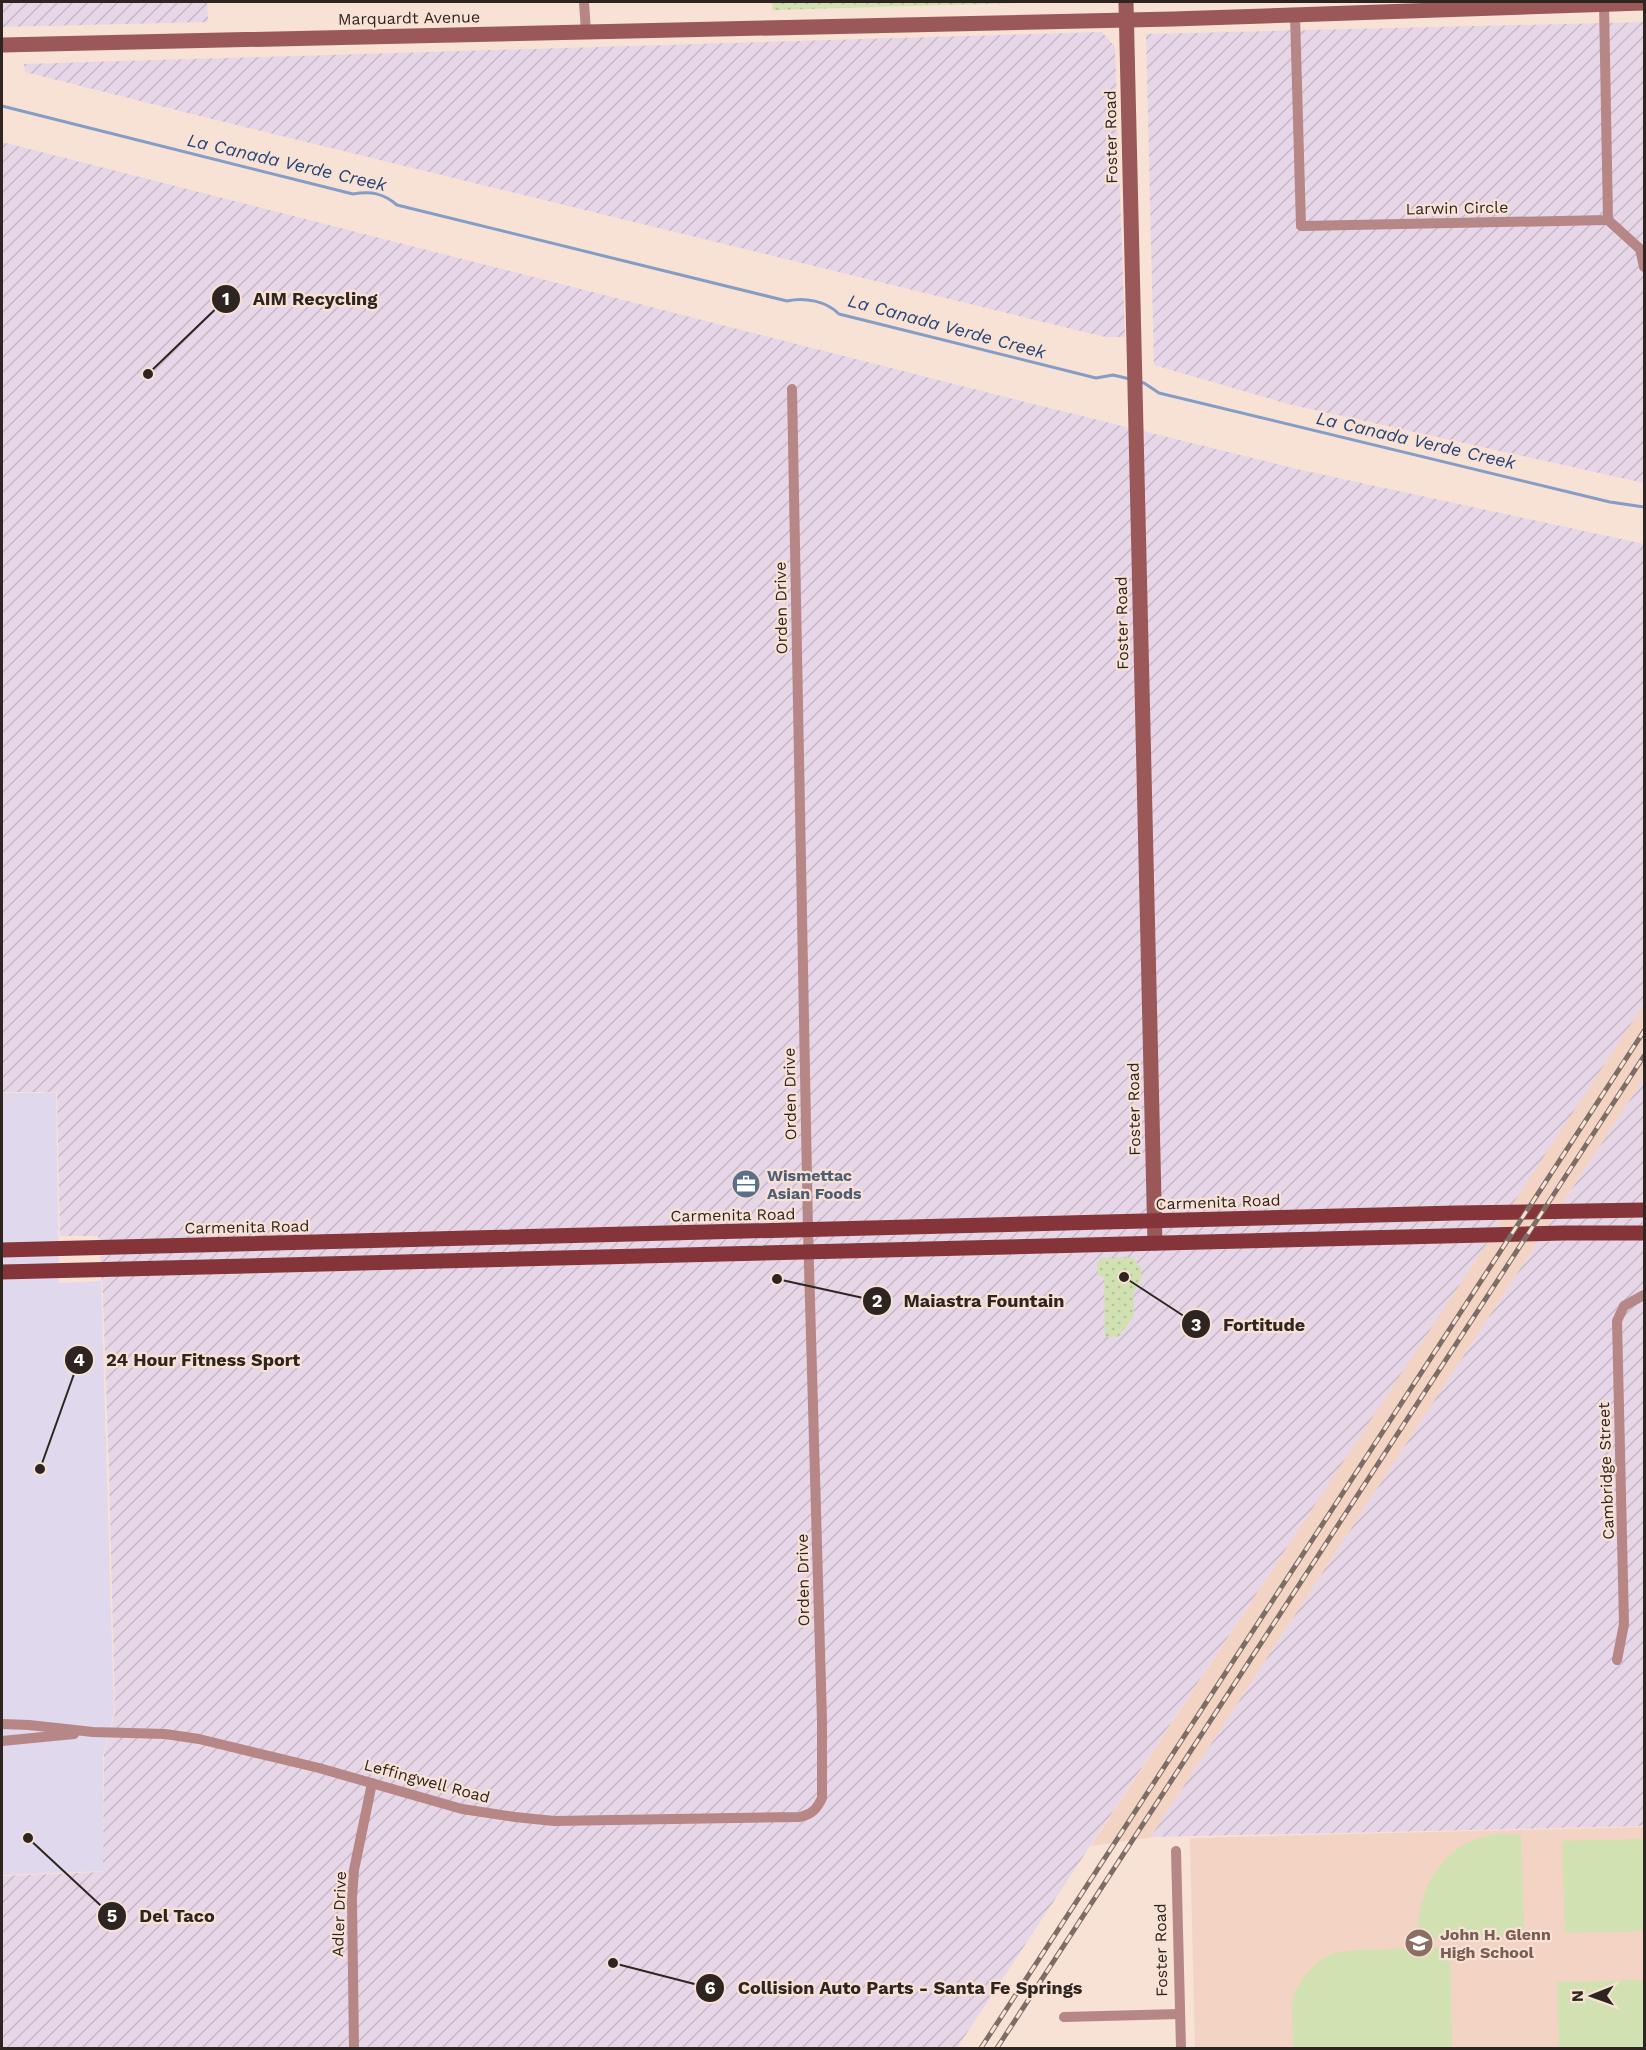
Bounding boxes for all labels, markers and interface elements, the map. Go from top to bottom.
street label: Marquardt Avenue [338,7,480,29]
street label: Foster Road [1101,90,1121,184]
water label: La Canada Verde Creek [185,129,390,195]
street label: Larwin Circle [1405,198,1509,218]
callout: AIM Recycling [211,281,390,317]
text: 1 [222,288,230,309]
text: AIM Recycling [253,288,378,309]
water label: La Canada Verde Creek [846,289,1049,363]
water label: La Canada Verde Creek [1314,407,1519,473]
street label: Orden Drive [771,562,791,654]
street label: Foster Road [1112,576,1132,670]
street label: Orden Drive [780,1048,800,1140]
street label: Foster Road [1124,1062,1144,1156]
place label: Wismettac Asian Foods [767,1166,862,1203]
office icon: Wismettac Asian Foods [730,1168,762,1200]
street label: Carmenita Road [1155,1190,1281,1214]
street label: Carmenita Road [670,1204,796,1226]
street label: Carmenita Road [184,1216,310,1238]
callout: Maiastra Fountain [862,1283,1077,1319]
text: 2 [872,1290,882,1311]
text: Maiastra Fountain [904,1290,1064,1311]
callout: Fortitude [1181,1306,1317,1342]
text: 3 [1191,1314,1201,1335]
text: Fortitude [1223,1314,1305,1335]
callout: 24 Hour Fitness Sport [64,1342,312,1378]
text: 4 [73,1349,85,1370]
text: 24 Hour Fitness Sport [106,1349,300,1370]
street label: Cambridge Street [1594,1402,1618,1540]
street label: Orden Drive [793,1534,813,1626]
street label: Leffingwell Road [362,1755,492,1807]
street label: Adler Drive [328,1871,350,1957]
callout: Del Taco [97,1898,227,1934]
street label: Foster Road [1151,1903,1171,1997]
text: 5 [107,1905,117,1926]
text: Del Taco [139,1905,215,1926]
place label: John H. Glenn High School [1440,1925,1551,1962]
school or university icon: John H. Glenn High School [1403,1927,1435,1959]
north arrow [1562,1966,1622,2026]
callout: Collision Auto Parts - Santa Fe Springs [695,1970,1095,2006]
text: 6 [704,1977,716,1998]
text: Collision Auto Parts - Santa Fe Springs [738,1977,1083,1998]
text: N [1568,1990,1587,2002]

